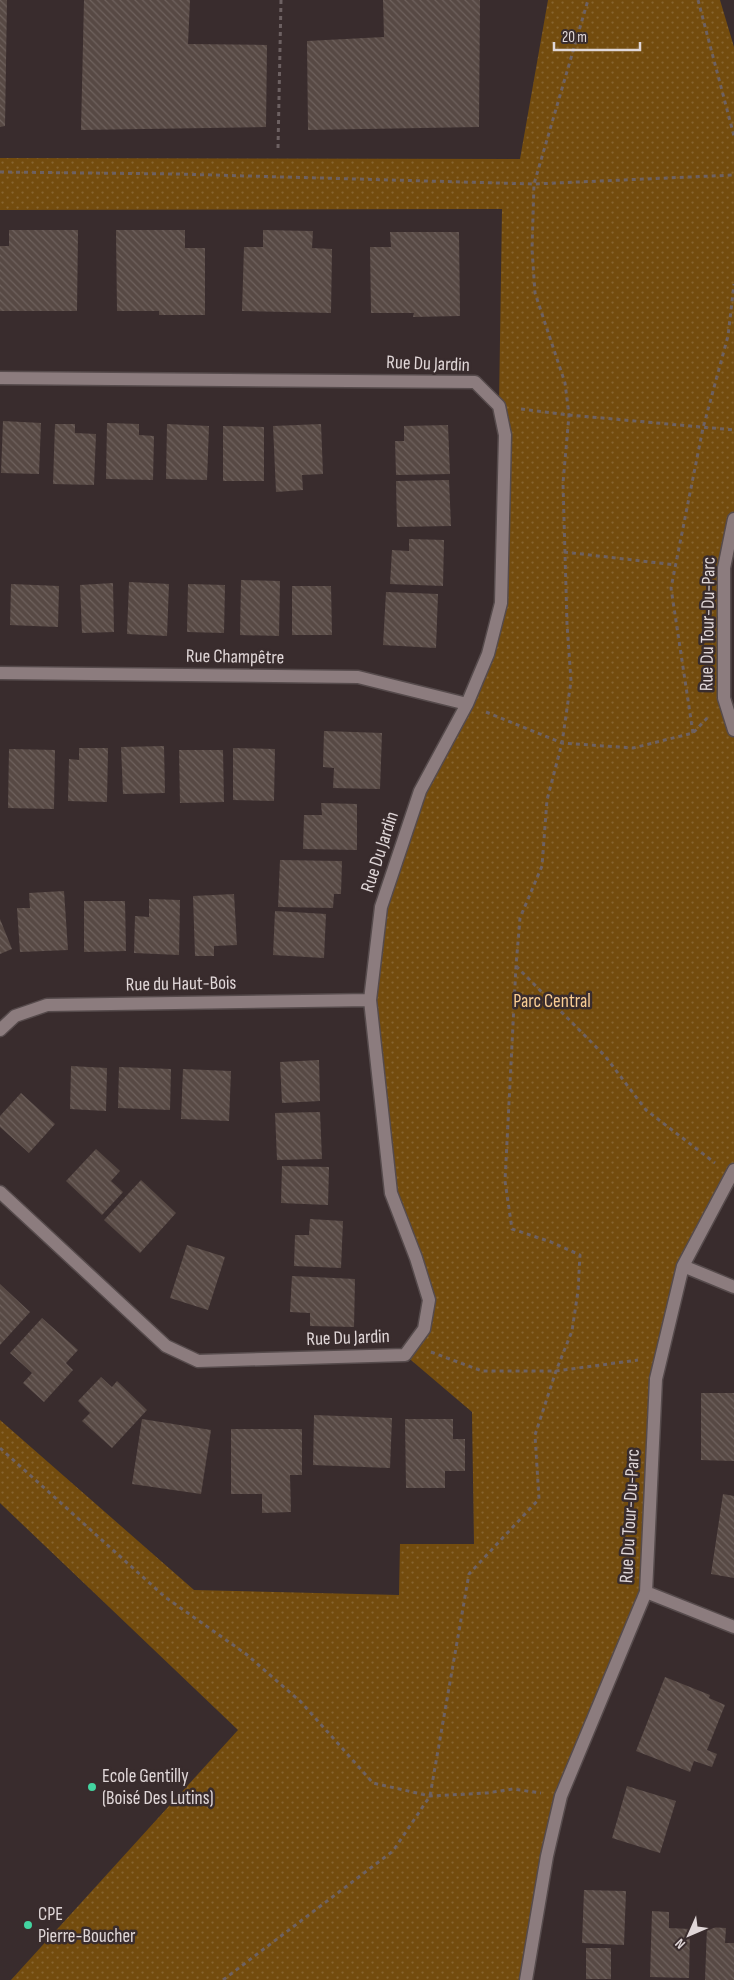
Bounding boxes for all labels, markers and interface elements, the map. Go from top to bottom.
scale bar [554,20,640,52]
text: 20 m [562,28,587,47]
street label: Rue Du Jardin [386,351,470,377]
street label: Rue Du Tour-Du-Parc [695,557,721,691]
street label: Rue Champêtre [186,645,284,669]
street label: Rue Du Jardin [356,809,404,895]
street label: Rue du Haut-Bois [125,972,237,996]
park label: Parc Central [513,990,591,1013]
street label: Rue Du Jardin [306,1325,390,1351]
street label: Rue Du Tour-Du-Parc [615,1448,645,1584]
place label: Ecole Gentilly (Boisé Des Lutins) [102,1765,214,1810]
marker: Ecole Gentilly (Boisé Des Lutins) [86,1781,98,1793]
place label: CPE Pierre-Boucher [38,1903,136,1948]
north arrow [664,1910,714,1960]
marker: CPE Pierre-Boucher [22,1919,34,1931]
text: N [672,1935,689,1952]

